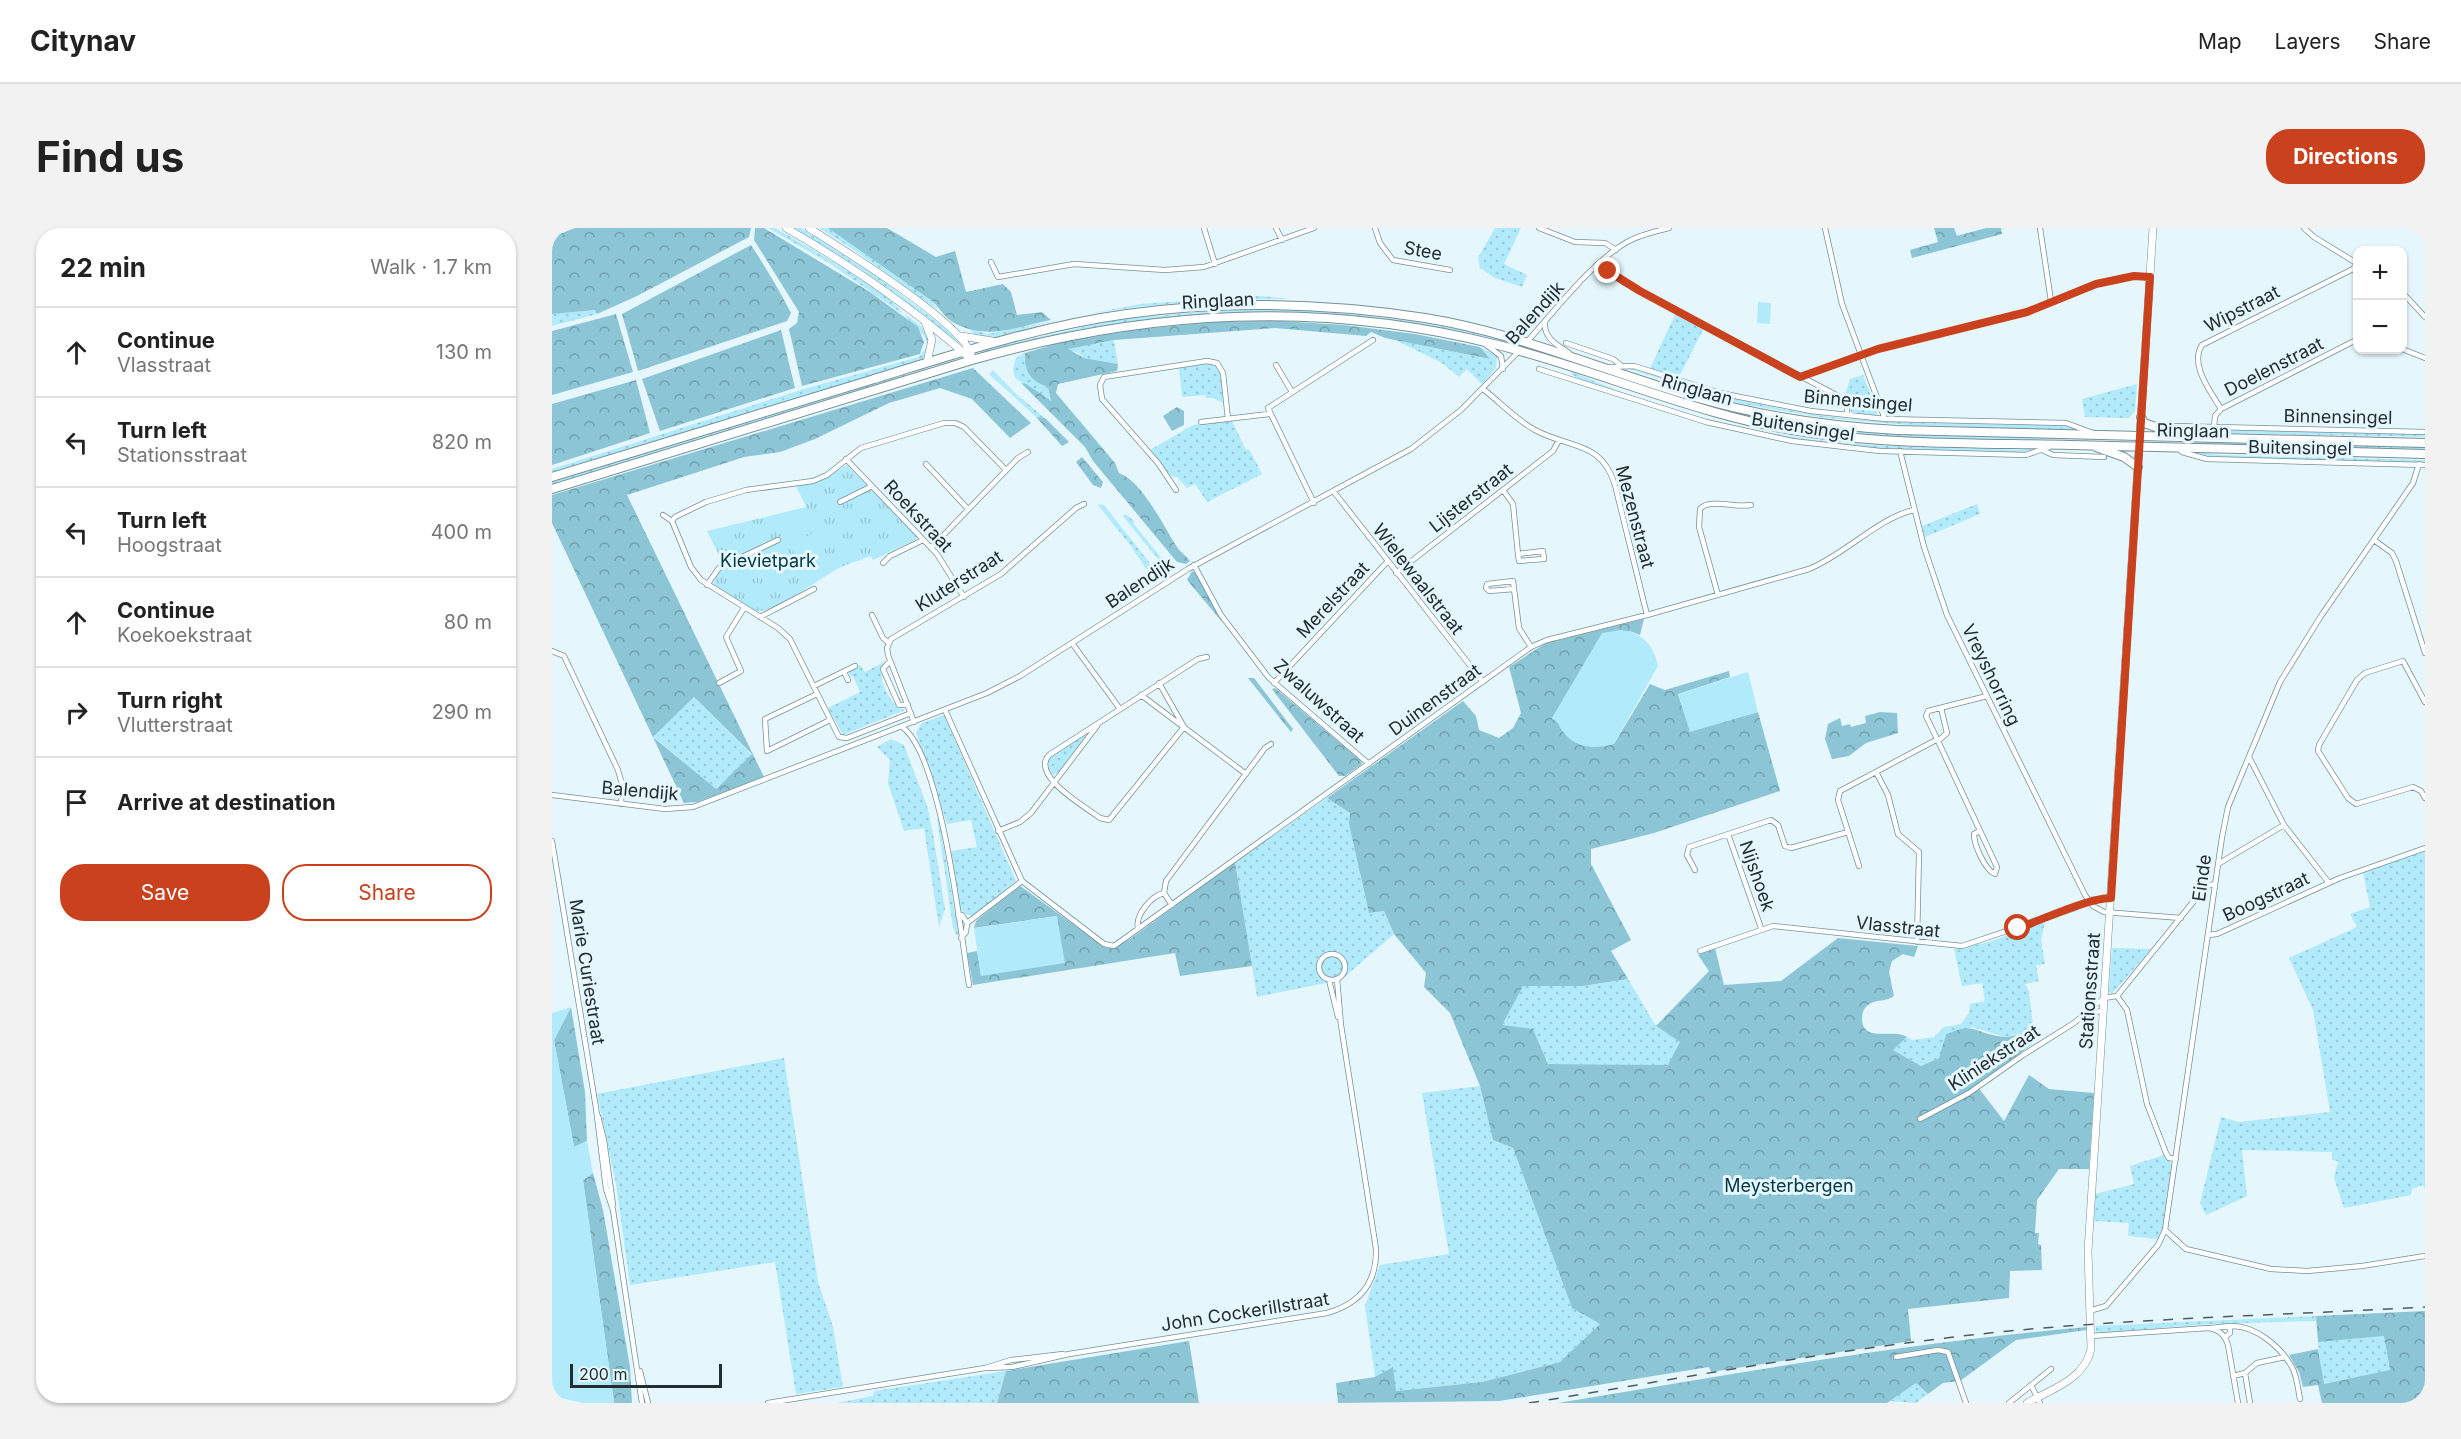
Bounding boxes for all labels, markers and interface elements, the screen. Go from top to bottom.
text: Citynav [30,24,136,58]
text: Map [2198,29,2242,54]
text: Layers [2275,29,2341,54]
text: Share [2374,29,2431,54]
button: Directions [2266,129,2425,184]
text: Find us [36,131,184,182]
street label: Stee [1402,237,1444,264]
map controls [2353,246,2407,354]
button: + [2353,246,2407,300]
text: 22 min [60,252,146,283]
text: Walk · 1.7 km [370,255,492,279]
route end [1594,257,1620,283]
street label: Balendijk [1501,277,1568,348]
street label: Wipstraat [2201,281,2283,336]
street label: Ringlaan [1181,288,1255,313]
button: − [2353,300,2407,354]
text: Continue [117,327,215,353]
street label: Doelenstraat [2221,333,2327,400]
icon: ahead [60,336,93,369]
text: 130 m [436,340,492,364]
text: Vlasstraat [117,353,211,377]
street label: Ringlaan [1659,369,1735,410]
street label: Binnensingel [1803,385,1913,416]
street label: Binnensingel [2283,405,2393,428]
street label: Buitensingel [1750,408,1856,445]
text: Turn left [117,417,207,443]
street label: Ringlaan [2156,419,2230,442]
icon: left [60,426,93,459]
text: 820 m [432,430,492,454]
street label: Buitensingel [2248,436,2352,459]
text: Stationsstraat [117,443,247,467]
street label: Lijsterstraat [1425,459,1517,537]
street label: Mezenstraat [1612,463,1659,571]
street label: Roekstraat [880,475,957,556]
text: Turn left [117,507,207,533]
icon: left [60,516,93,549]
street label: Wielewaalstraat [1369,519,1468,638]
text: 400 m [431,520,492,544]
text: Hoogstraat [117,533,222,557]
street label: Kluterstraat [911,546,1006,616]
park label: Kievietpark [720,550,816,571]
street label: Balendijk [1102,553,1178,612]
street label: Merelstraat [1292,557,1373,642]
text: Continue [117,597,215,623]
icon: ahead [60,606,93,639]
text: 80 m [444,610,492,634]
street label: Vreyshorring [1958,621,2025,729]
text: Koekoekstraat [117,623,252,647]
street label: Zwaluwstraat [1270,655,1369,747]
street label: Duinenstraat [1385,659,1485,740]
text: Turn right [117,687,223,713]
icon: right [60,696,93,729]
text: 290 m [432,700,492,724]
text: Vlutterstraat [117,713,233,737]
street label: Balendijk [601,777,679,804]
icon: arrive [60,786,93,819]
text: Arrive at destination [117,789,336,815]
street label: Nijshoek [1736,838,1779,914]
street label: Einde [2188,853,2215,903]
button: Save [60,864,270,921]
button: Share [282,864,492,921]
street label: Boogstraat [2219,867,2312,926]
street label: Marie Curiestraat [566,898,609,1046]
street label: Vlasstraat [1855,912,1941,941]
route start [2004,914,2030,940]
street label: Stationsstraat [2075,932,2104,1050]
street label: Kliniekstraat [1944,1020,2043,1095]
park label: Meysterbergen [1724,1175,1854,1196]
street label: John Cockerillstraat [1159,1288,1331,1335]
scale bar [570,1361,722,1388]
text: 200 m [579,1364,627,1384]

